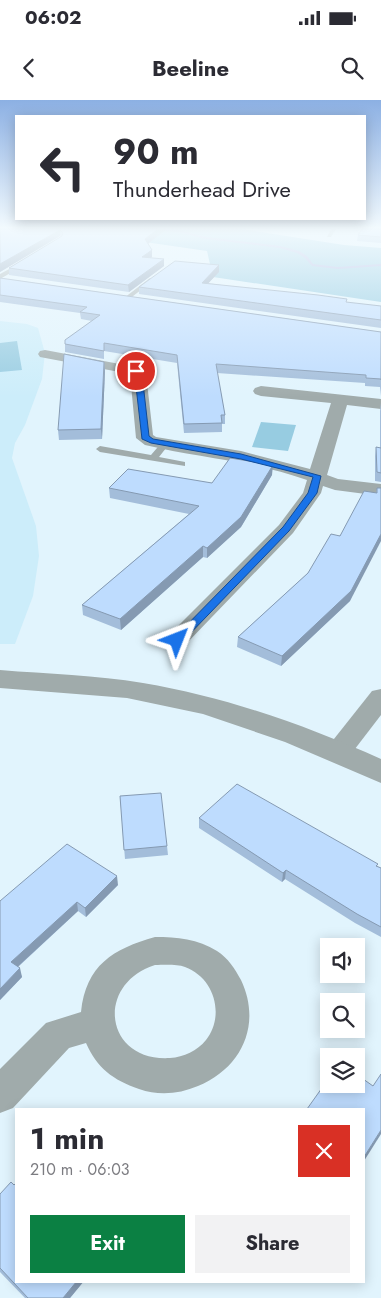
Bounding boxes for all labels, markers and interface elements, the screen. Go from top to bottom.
text: 06:02 [25,4,81,31]
text: Beeline [152,52,229,84]
icon: back [15,54,43,82]
icon: search [338,54,366,82]
text: 90 m [113,127,199,177]
icon: left [30,135,95,200]
text: Thunderhead Drive [113,173,291,205]
pin [115,350,157,392]
icon: arrive [122,357,150,385]
position arrow [150,613,202,665]
map controls [320,938,365,1093]
button: sound [320,938,365,983]
button: search [320,993,365,1038]
button: layers [320,1048,365,1093]
text: 1 min [30,1117,104,1160]
button: close [298,1125,350,1177]
text: 210 m · 06:03 [30,1158,130,1181]
button: Exit [30,1215,185,1273]
button: Share [195,1215,350,1273]

